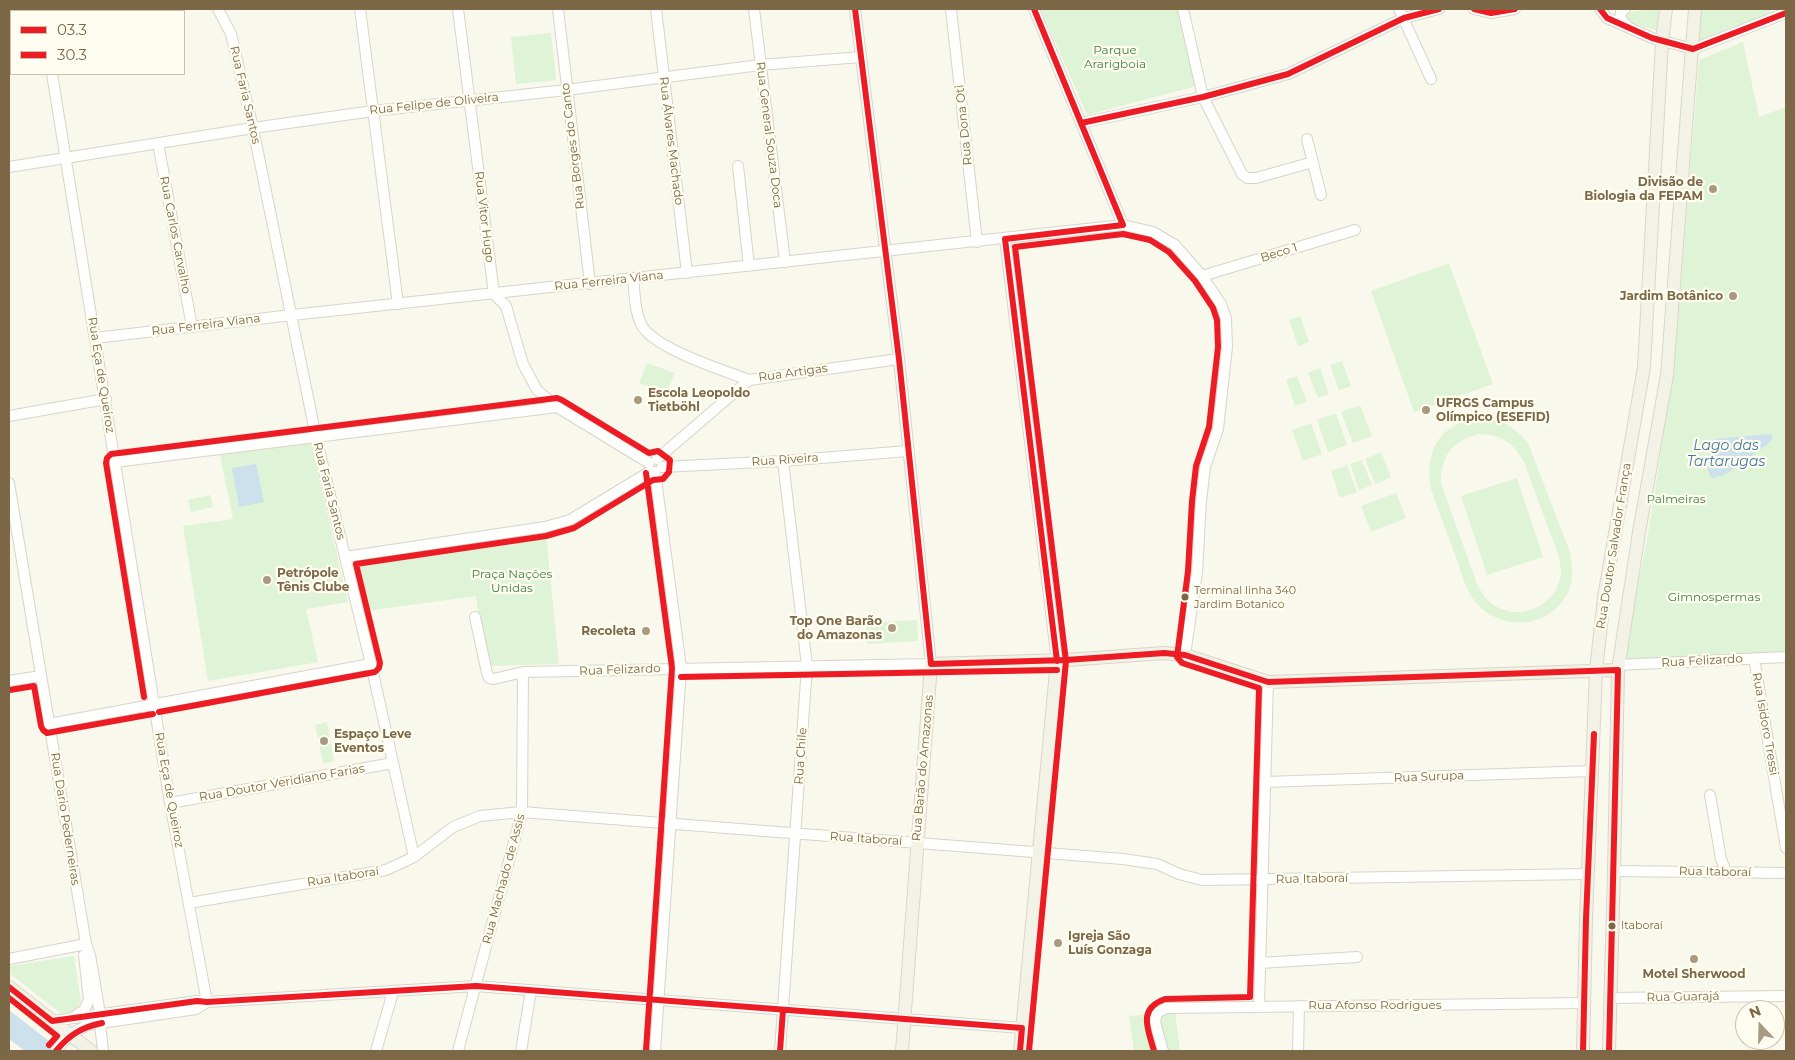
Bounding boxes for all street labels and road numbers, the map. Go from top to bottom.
street label: Rua Faria Santos [227,45,263,145]
street label: Rua General Souza Doca [753,61,785,209]
street label: Rua Álvares Machado [656,76,686,206]
street label: Rua Borges do Canto [558,82,588,210]
street label: Rua Dona Oti [953,84,975,166]
street label: Rua Felipe de Oliveira [369,90,499,118]
street label: Rua Vitor Hugo [471,170,497,264]
street label: Rua Carlos Carvalho [157,175,193,295]
street label: Beco 1 [1259,241,1299,265]
street label: Rua Ferreira Viana [554,268,664,294]
street label: Rua Ferreira Viana [151,311,261,339]
street label: Rua Eça de Queiroz [85,316,117,434]
street label: Rua Artigas [757,361,829,385]
street label: Rua Faria Santos [310,441,348,541]
street label: Rua Riveira [751,450,819,470]
street label: Rua Doutor Salvador França [1594,462,1634,630]
street label: Rua Felizardo [1661,652,1743,670]
street label: Rua Felizardo [579,661,661,679]
street label: Rua Isidoro Tressi [1749,671,1781,777]
street label: Rua Barão do Amazonas [909,694,937,842]
street label: Rua Chile [792,727,810,785]
street label: Rua Eça de Queiroz [152,731,186,849]
street label: Rua Dario Pederneiras [47,752,83,886]
street label: Rua Doutor Veridiano Farias [198,761,366,805]
street label: Rua Surupa [1394,769,1464,785]
street label: Rua Machado de Assis [480,812,528,946]
street label: Rua Itaboraí [829,829,903,849]
street label: Rua Itaboraí [306,864,380,890]
street label: Rua Itaboraí [1679,864,1751,880]
street label: Rua Itaboraí [1276,871,1348,887]
street label: Rua Guarajá [1646,989,1720,1005]
street label: Rua Afonso Rodrigues [1308,998,1442,1012]

